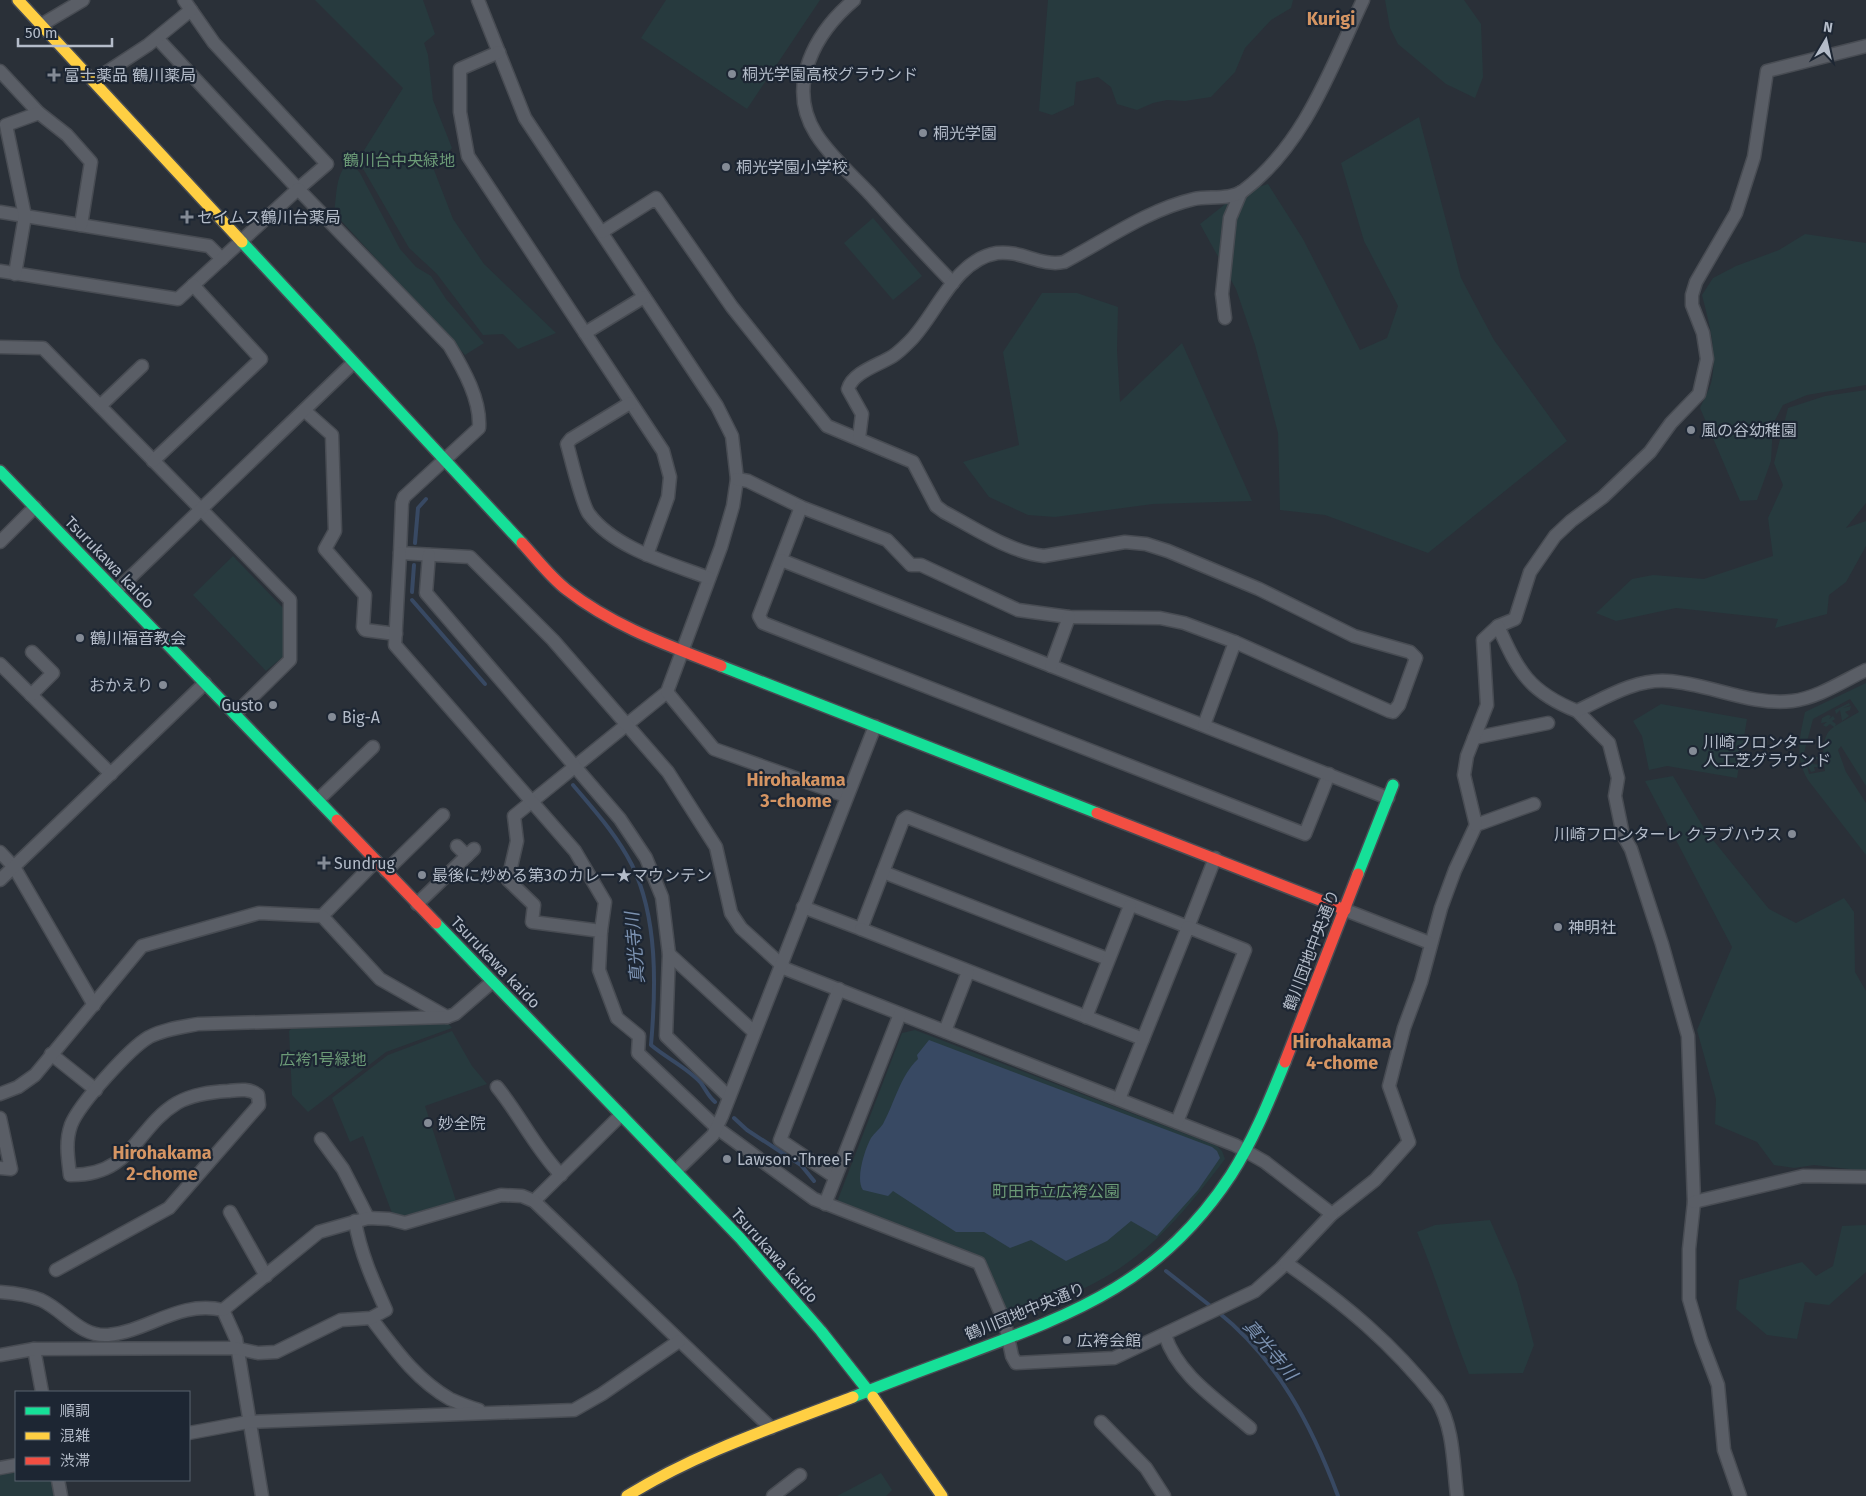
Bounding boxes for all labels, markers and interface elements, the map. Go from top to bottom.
district label: Kurigi [1307,8,1355,30]
scale bar [18,15,111,47]
north arrow [1801,15,1851,65]
text: N [1822,19,1834,37]
text: 50 m [25,24,58,42]
place label: 桐光学園高校グラウンド [742,65,918,84]
place label: 富士薬品 鶴川薬局 [64,66,196,85]
marker: 桐光学園高校グラウンド [726,68,738,80]
marker: 富士薬品 鶴川薬局 [48,69,60,81]
place label: 桐光学園 [933,124,997,143]
marker: 桐光学園 [917,127,929,139]
park label: 鶴川台中央緑地 [343,151,455,170]
place label: 桐光学園小学校 [736,158,848,177]
marker: 桐光学園小学校 [720,161,732,173]
place label: セイムス鶴川台薬局 [197,208,341,227]
marker: セイムス鶴川台薬局 [181,211,193,223]
place label: 風の谷幼稚園 [1701,421,1797,440]
marker: 風の谷幼稚園 [1685,424,1697,436]
street label: Tsurukawa kaido [61,512,158,612]
place label: 鶴川福音教会 [90,629,186,648]
marker: 鶴川福音教会 [74,632,86,644]
place label: おかえり [89,676,153,695]
marker: おかえり [157,679,169,691]
place label: Gusto [221,696,263,715]
marker: Gusto [267,699,279,711]
place label: Big-A [342,708,381,727]
marker: Big-A [326,711,338,723]
place label: 川崎フロンターレ 人工芝グラウンド [1703,733,1831,770]
marker: 川崎フロンターレ 人工芝グラウンド [1687,745,1699,757]
district label: Hirohakama 3-chome [746,769,846,812]
place label: 川崎フロンターレ クラブハウス [1554,825,1782,844]
marker: 川崎フロンターレ クラブハウス [1786,828,1798,840]
place label: Sundrug [334,854,395,873]
marker: Sundrug [318,857,330,869]
place label: 最後に炒める第3のカレー★マウンテン [432,866,712,885]
marker: 最後に炒める第3のカレー★マウンテン [416,869,428,881]
street label: 鶴川団地中央通り [1280,887,1343,1013]
water label: 真光寺川 [621,909,649,985]
street label: Tsurukawa kaido [447,912,544,1012]
place label: 神明社 [1568,918,1616,937]
marker: 神明社 [1552,921,1564,933]
district label: Hirohakama 4-chome [1292,1031,1392,1074]
park label: 広袴1号緑地 [280,1050,366,1069]
place label: 妙全院 [438,1114,486,1133]
marker: 妙全院 [422,1117,434,1129]
district label: Hirohakama 2-chome [112,1142,212,1185]
place label: Lawson･Three F [737,1150,852,1169]
marker: Lawson･Three F [721,1153,733,1165]
park label: 町田市立広袴公園 [992,1182,1120,1201]
street label: Tsurukawa kaido [727,1204,822,1307]
street label: 鶴川団地中央通り [962,1279,1088,1344]
water label: 真光寺川 [1238,1315,1303,1386]
place label: 広袴会館 [1077,1331,1141,1350]
marker: 広袴会館 [1061,1334,1073,1346]
legend [15,1391,190,1481]
text: 順調 [60,1402,90,1420]
text: 混雑 [60,1427,90,1445]
text: 渋滞 [60,1452,90,1470]

